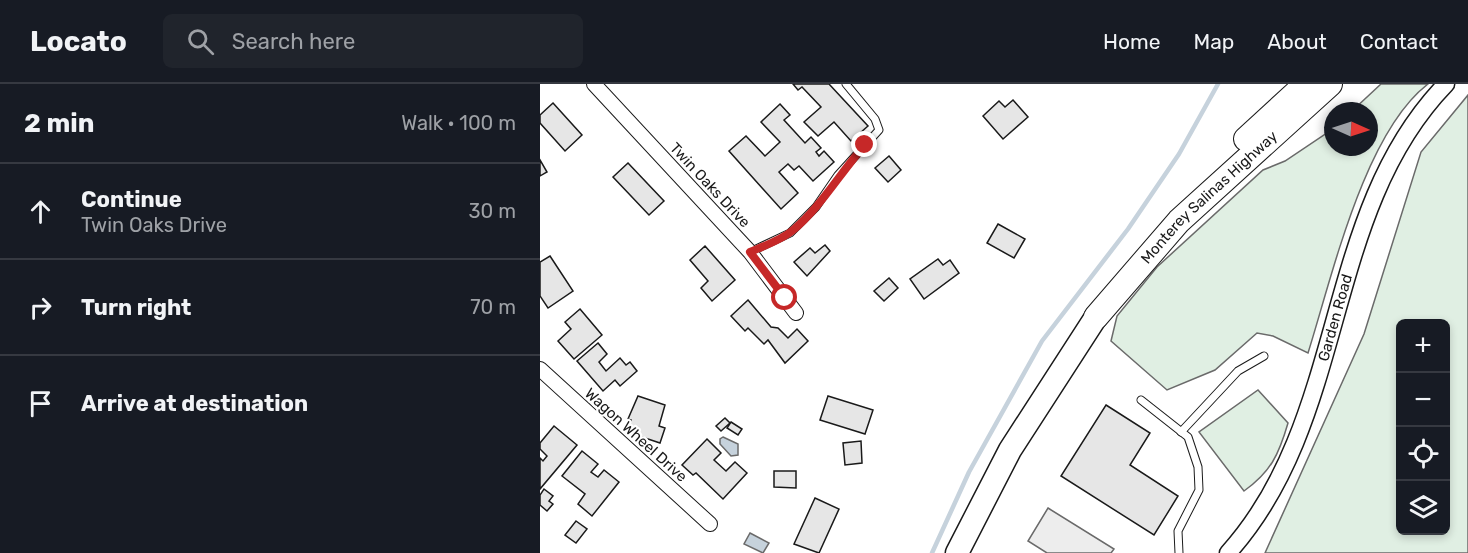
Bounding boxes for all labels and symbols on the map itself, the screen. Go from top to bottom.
north arrow [1324,102,1378,156]
street label: Monterey Salinas Highway [1137,127,1281,267]
route end [851,131,877,157]
street label: Twin Oaks Drive [666,139,754,231]
street label: Garden Road [1314,272,1356,363]
route start [771,284,797,310]
street label: Wagon Wheel Drive [581,384,691,486]

